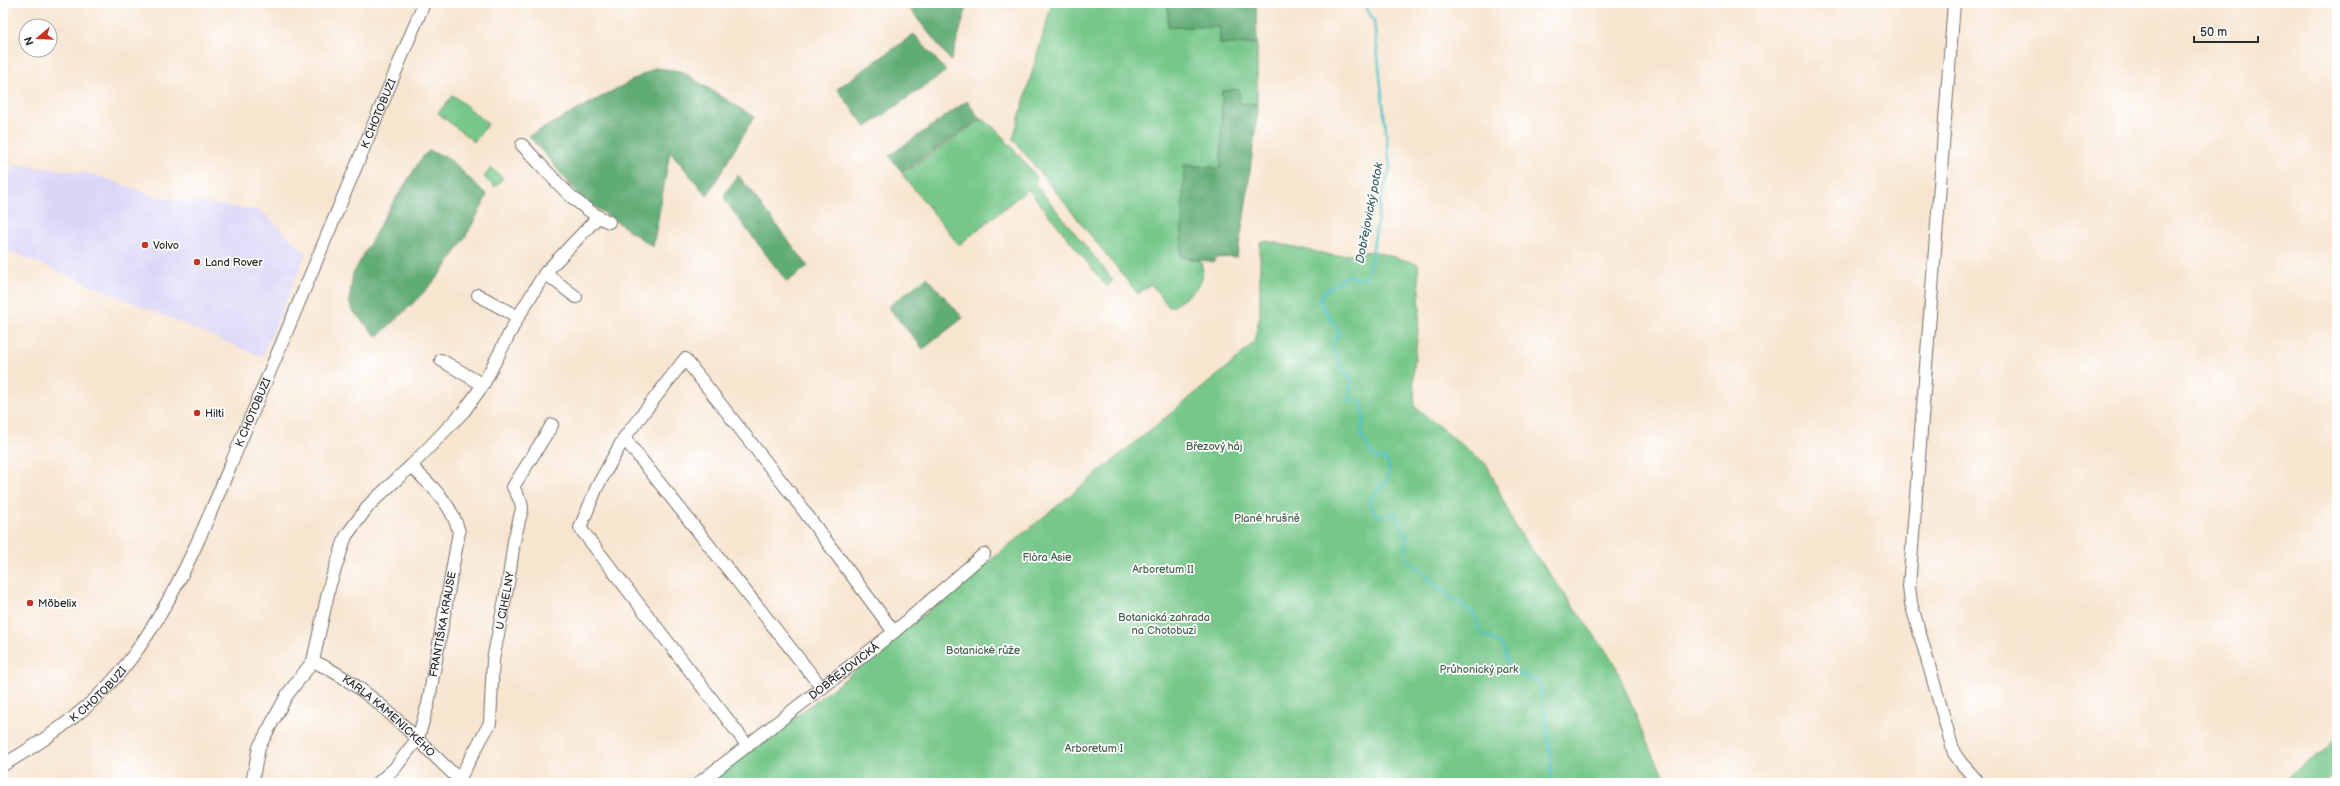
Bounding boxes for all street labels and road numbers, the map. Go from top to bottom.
street label: K CHOTOBUZI [358,77,399,150]
street label: K CHOTOBUZI [233,376,274,449]
street label: FRANTIŠKA KRAUSE [427,570,459,678]
street label: U CIHELNY [493,570,517,631]
street label: DOBŘEJOVICKÁ [806,639,882,702]
street label: K CHOTOBUZI [67,664,130,725]
street label: KARLA KAMENICKÉHO [340,673,437,760]

